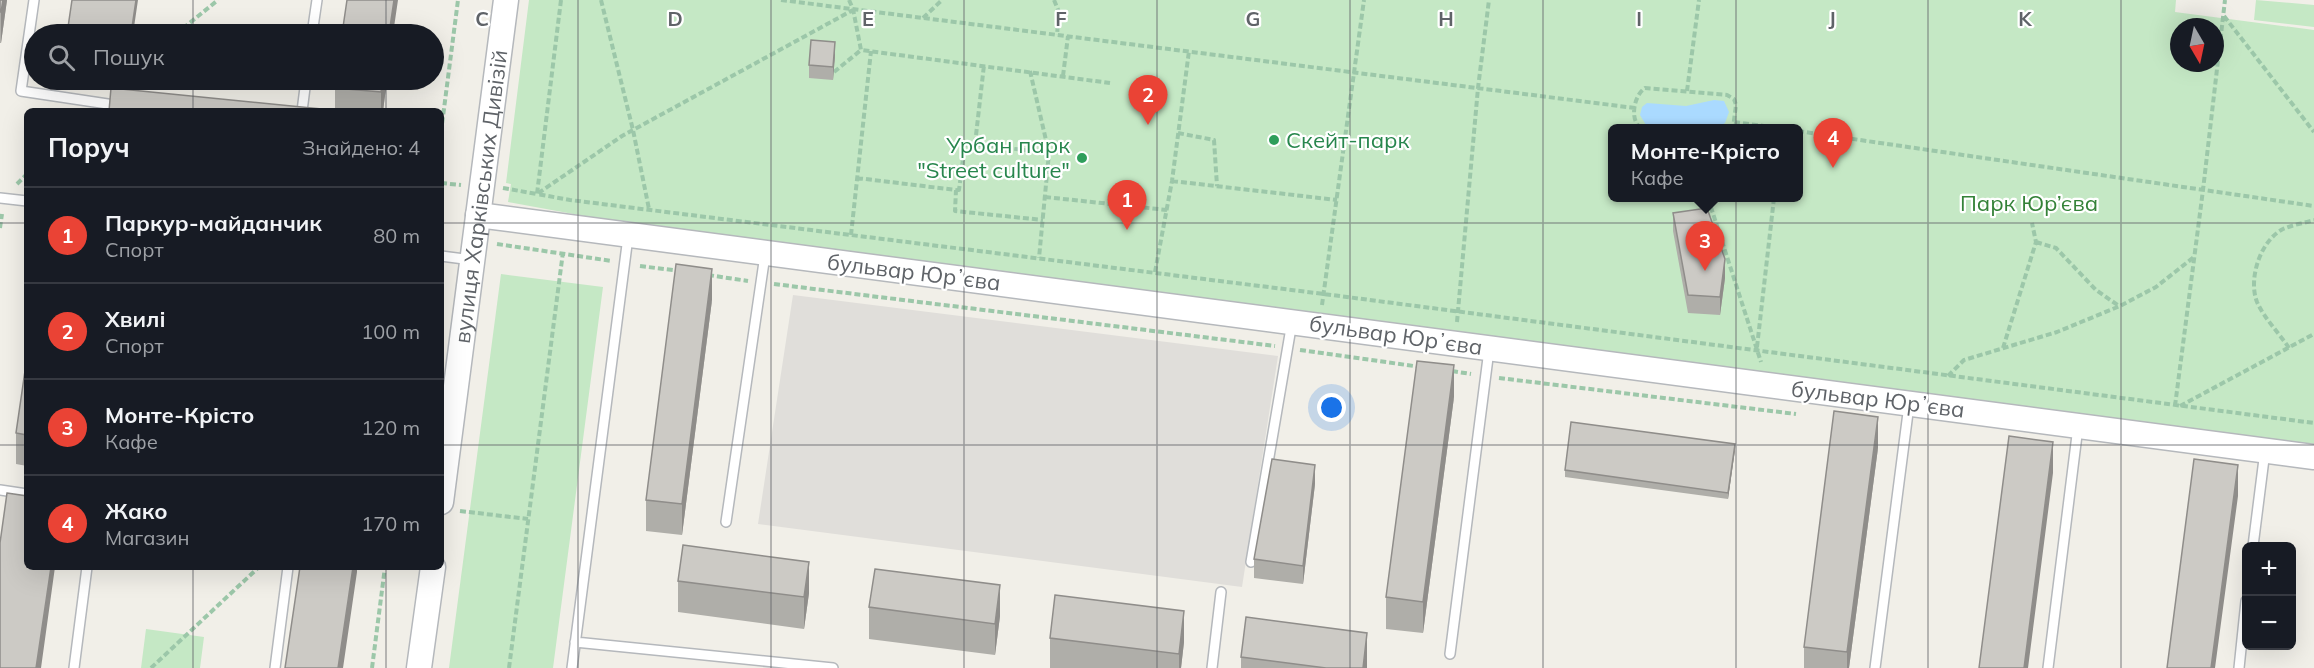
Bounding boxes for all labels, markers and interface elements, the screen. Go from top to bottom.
text: C [475,6,489,31]
text: D [667,6,683,31]
text: E [862,6,874,31]
text: F [1055,6,1067,31]
text: G [1246,6,1260,31]
text: H [1438,6,1454,31]
text: I [1636,6,1642,31]
text: J [1828,6,1836,31]
text: K [2018,6,2032,31]
north arrow [2170,18,2224,72]
search box [24,24,444,90]
icon: search [45,41,78,74]
text: Пошук [93,43,164,71]
street label: вулиця Харківських Дивізій [448,48,513,345]
pin: 2 [1128,76,1168,125]
pin: 4 [1814,118,1852,168]
popup [1608,124,1803,202]
place label: Скейт-парк [1286,126,1410,154]
text: Поруч [48,131,130,164]
place label: Урбан парк "Street culture" [917,131,1070,184]
marker: Скейт-парк [1267,133,1281,147]
text: Знайдено: 4 [302,135,420,160]
text: Монте-Крісто [1631,137,1780,165]
marker: Урбан парк "Street culture" [1075,151,1089,165]
text: Кафе [1631,165,1684,190]
pin: 1 [1108,180,1146,230]
park label: Парк Юр’єва [1960,189,2098,217]
text: Паркур-майданчик [105,209,322,237]
pin: 3 [1686,222,1724,271]
text: 1 [62,223,74,248]
text: 80 m [373,223,420,248]
text: Спорт [105,237,164,262]
street label: бульвар Юрʼєва [826,247,1002,297]
text: Хвилі [105,305,165,333]
street label: бульвар Юрʼєва [1308,309,1484,361]
text: 2 [62,319,74,344]
text: 100 m [361,319,420,344]
text: Спорт [105,333,164,358]
street label: бульвар Юрʼєва [1790,374,1966,424]
your location [1317,393,1346,422]
text: Монте-Крісто [105,401,254,429]
text: 3 [62,415,74,440]
text: 120 m [361,415,420,440]
text: Кафе [105,429,158,454]
text: Жако [105,497,168,525]
text: 4 [62,511,74,536]
text: 170 m [361,511,420,536]
text: Магазин [105,525,189,550]
map controls [2242,542,2296,650]
button: + [2242,542,2296,596]
button: − [2242,596,2296,650]

